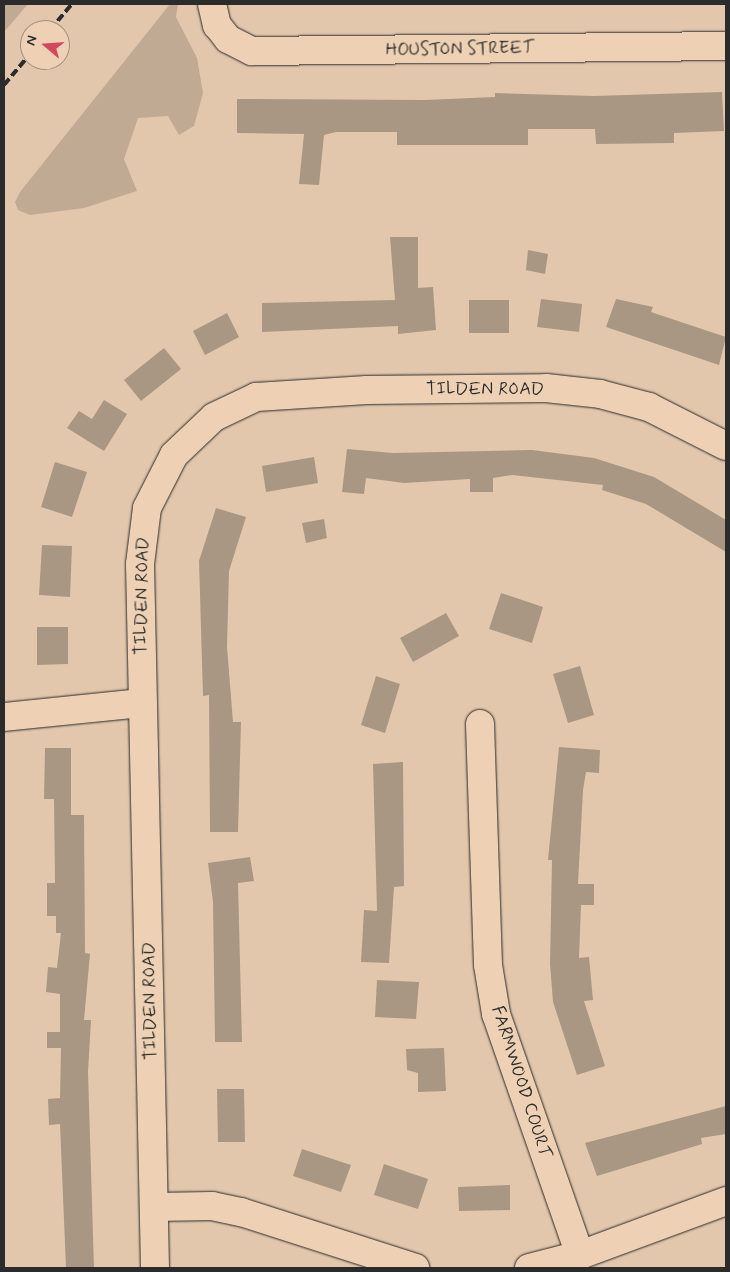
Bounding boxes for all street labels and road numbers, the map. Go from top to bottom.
street label: HOUSTON STREET [385,37,535,61]
street label: TILDEN ROAD [426,378,544,400]
street label: TILDEN ROAD [130,537,154,655]
street label: TILDEN ROAD [138,942,162,1060]
street label: FARMWOOD COURT [486,1003,556,1161]

